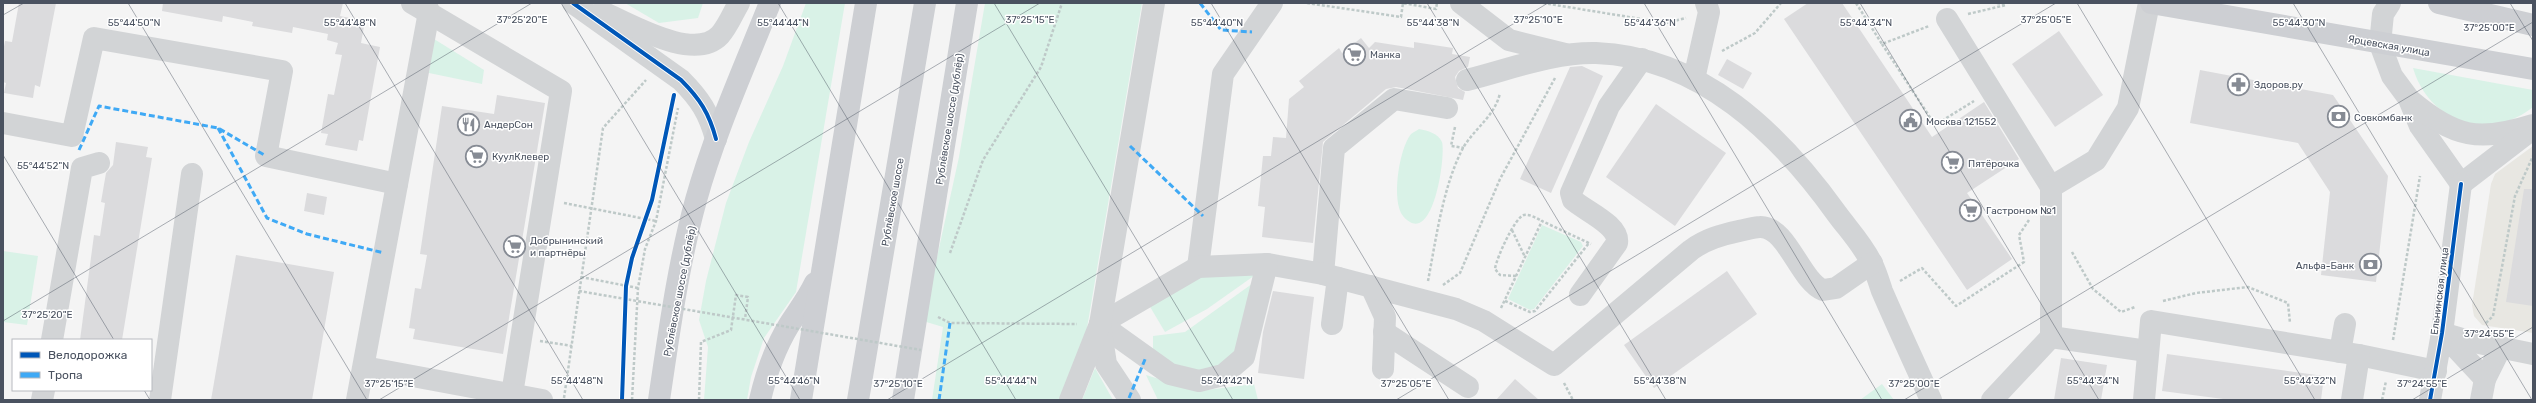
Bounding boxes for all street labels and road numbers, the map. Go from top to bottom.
street label: Ярцевская улица [2347,33,2431,59]
street label: Рублёвское шоссе (дублёр) [934,53,966,186]
street label: Рублёвское шоссе [879,157,907,247]
street label: Рублёвское шоссе (дублёр) [661,225,699,358]
street label: Ельнинская улица [2429,247,2451,336]

